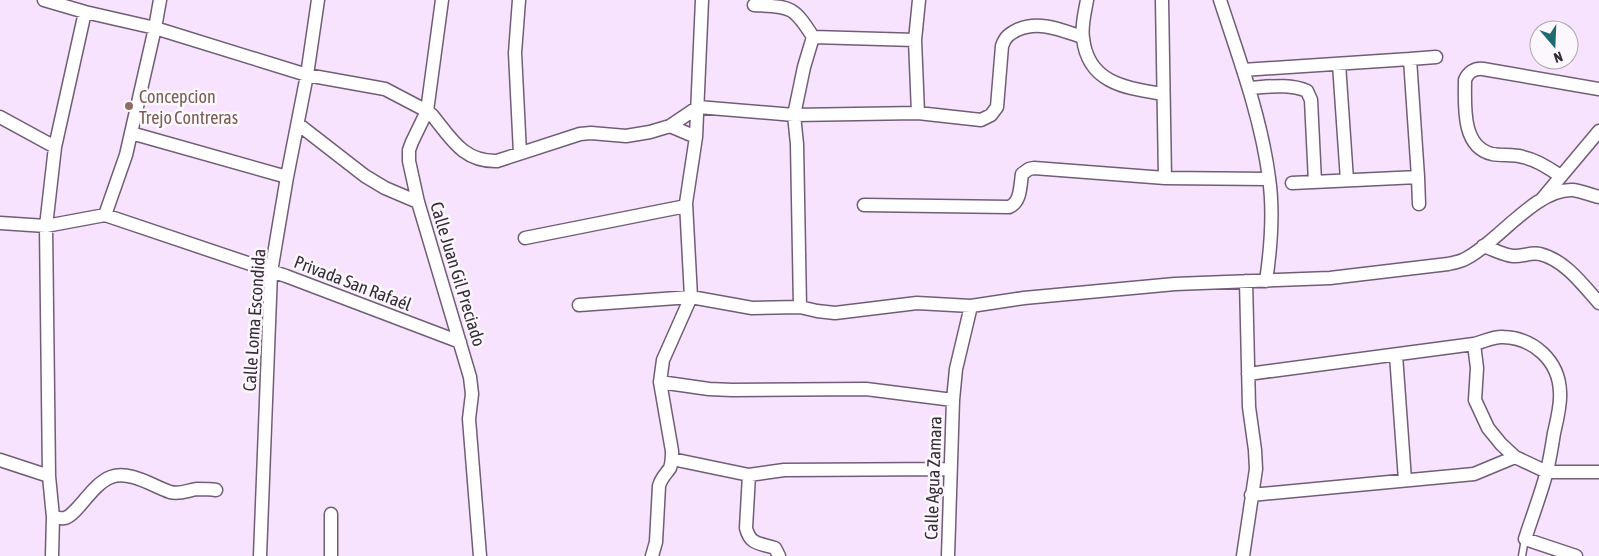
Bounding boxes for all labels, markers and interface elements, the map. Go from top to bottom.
north arrow [1529,20,1579,70]
text: N [1552,48,1565,66]
place label: Concepcion Trejo Contreras [139,86,238,128]
marker: Concepcion Trejo Contreras [123,100,135,112]
street label: Calle Juan Gil Preciado [426,199,490,349]
street label: Calle Loma Escondida [239,248,269,392]
street label: Privada San Rafaél [291,251,415,315]
street label: Calle Agua Zamara [920,416,946,540]

